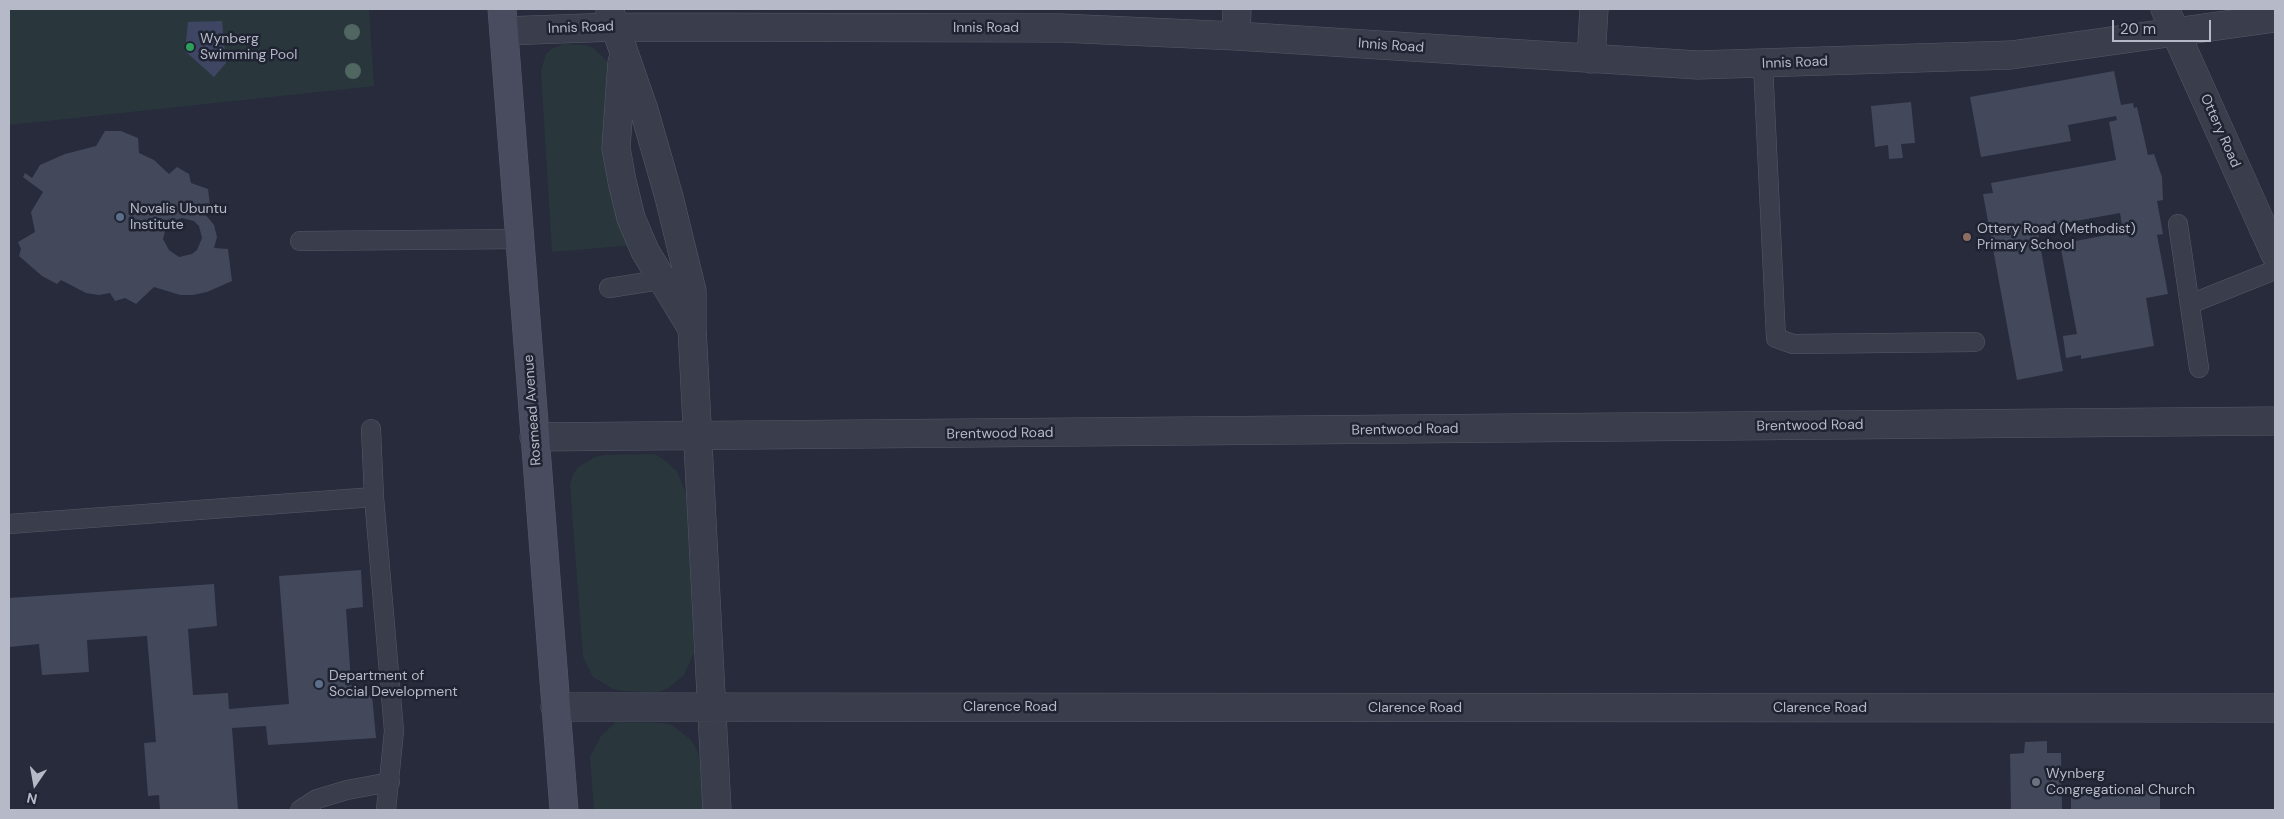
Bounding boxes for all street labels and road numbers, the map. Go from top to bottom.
street label: Innis Road [548,18,614,38]
street label: Innis Road [953,20,1019,36]
street label: Innis Road [1357,35,1425,57]
street label: Innis Road [1762,53,1828,73]
street label: Ottery Road [2196,92,2244,170]
street label: Rosmead Avenue [521,354,545,466]
street label: Brentwood Road [1756,417,1864,435]
street label: Brentwood Road [1351,421,1459,439]
street label: Brentwood Road [946,425,1054,443]
street label: Clarence Road [963,699,1057,715]
street label: Clarence Road [1368,700,1462,716]
street label: Clarence Road [1773,700,1867,716]

